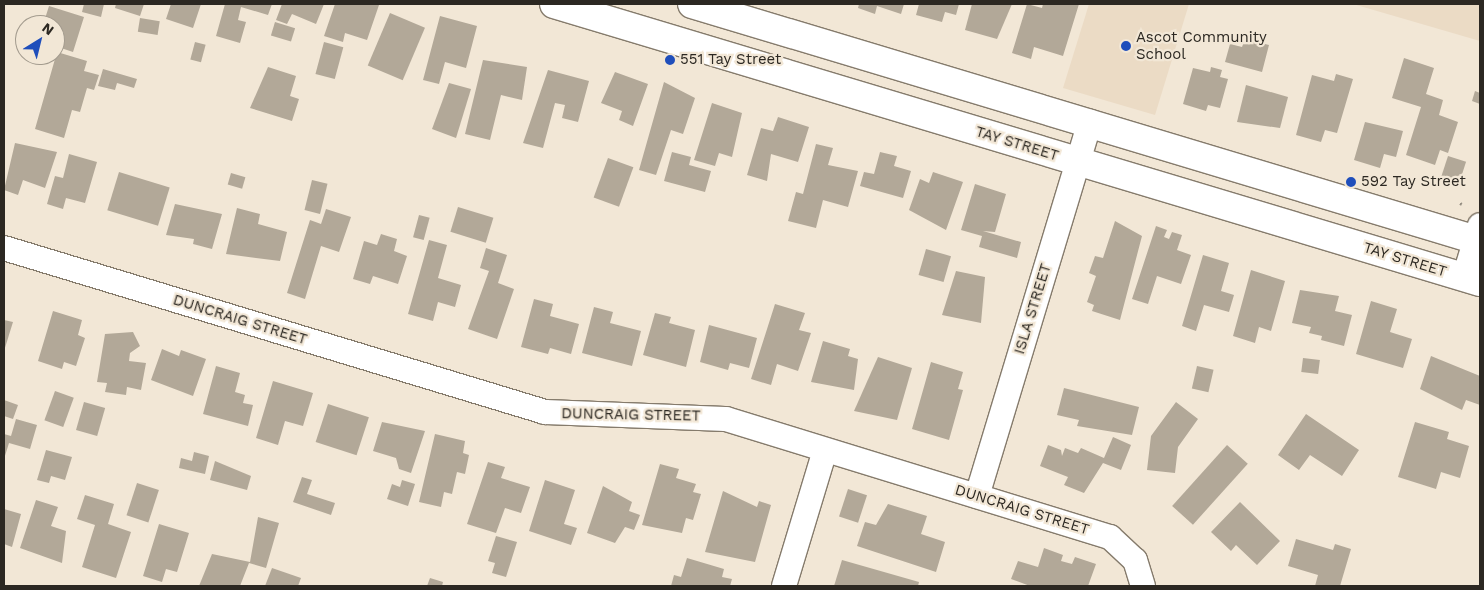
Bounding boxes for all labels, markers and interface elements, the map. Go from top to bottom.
north arrow [15,15,65,65]
text: N [39,19,57,38]
place label: Ascot Community School [1136,28,1267,63]
marker: Ascot Community School [1120,40,1132,52]
place label: 551 Tay Street [680,51,782,69]
marker: 551 Tay Street [664,54,676,66]
street label: TAY STREET [973,123,1061,165]
place label: 592 Tay Street [1361,173,1466,191]
marker: 592 Tay Street [1345,176,1357,188]
street label: TAY STREET [1361,239,1449,281]
street label: ISLA STREET [1011,261,1055,357]
street label: DUNCRAIG STREET [171,291,309,349]
street label: DUNCRAIG STREET [561,405,701,425]
street label: DUNCRAIG STREET [953,481,1091,539]

